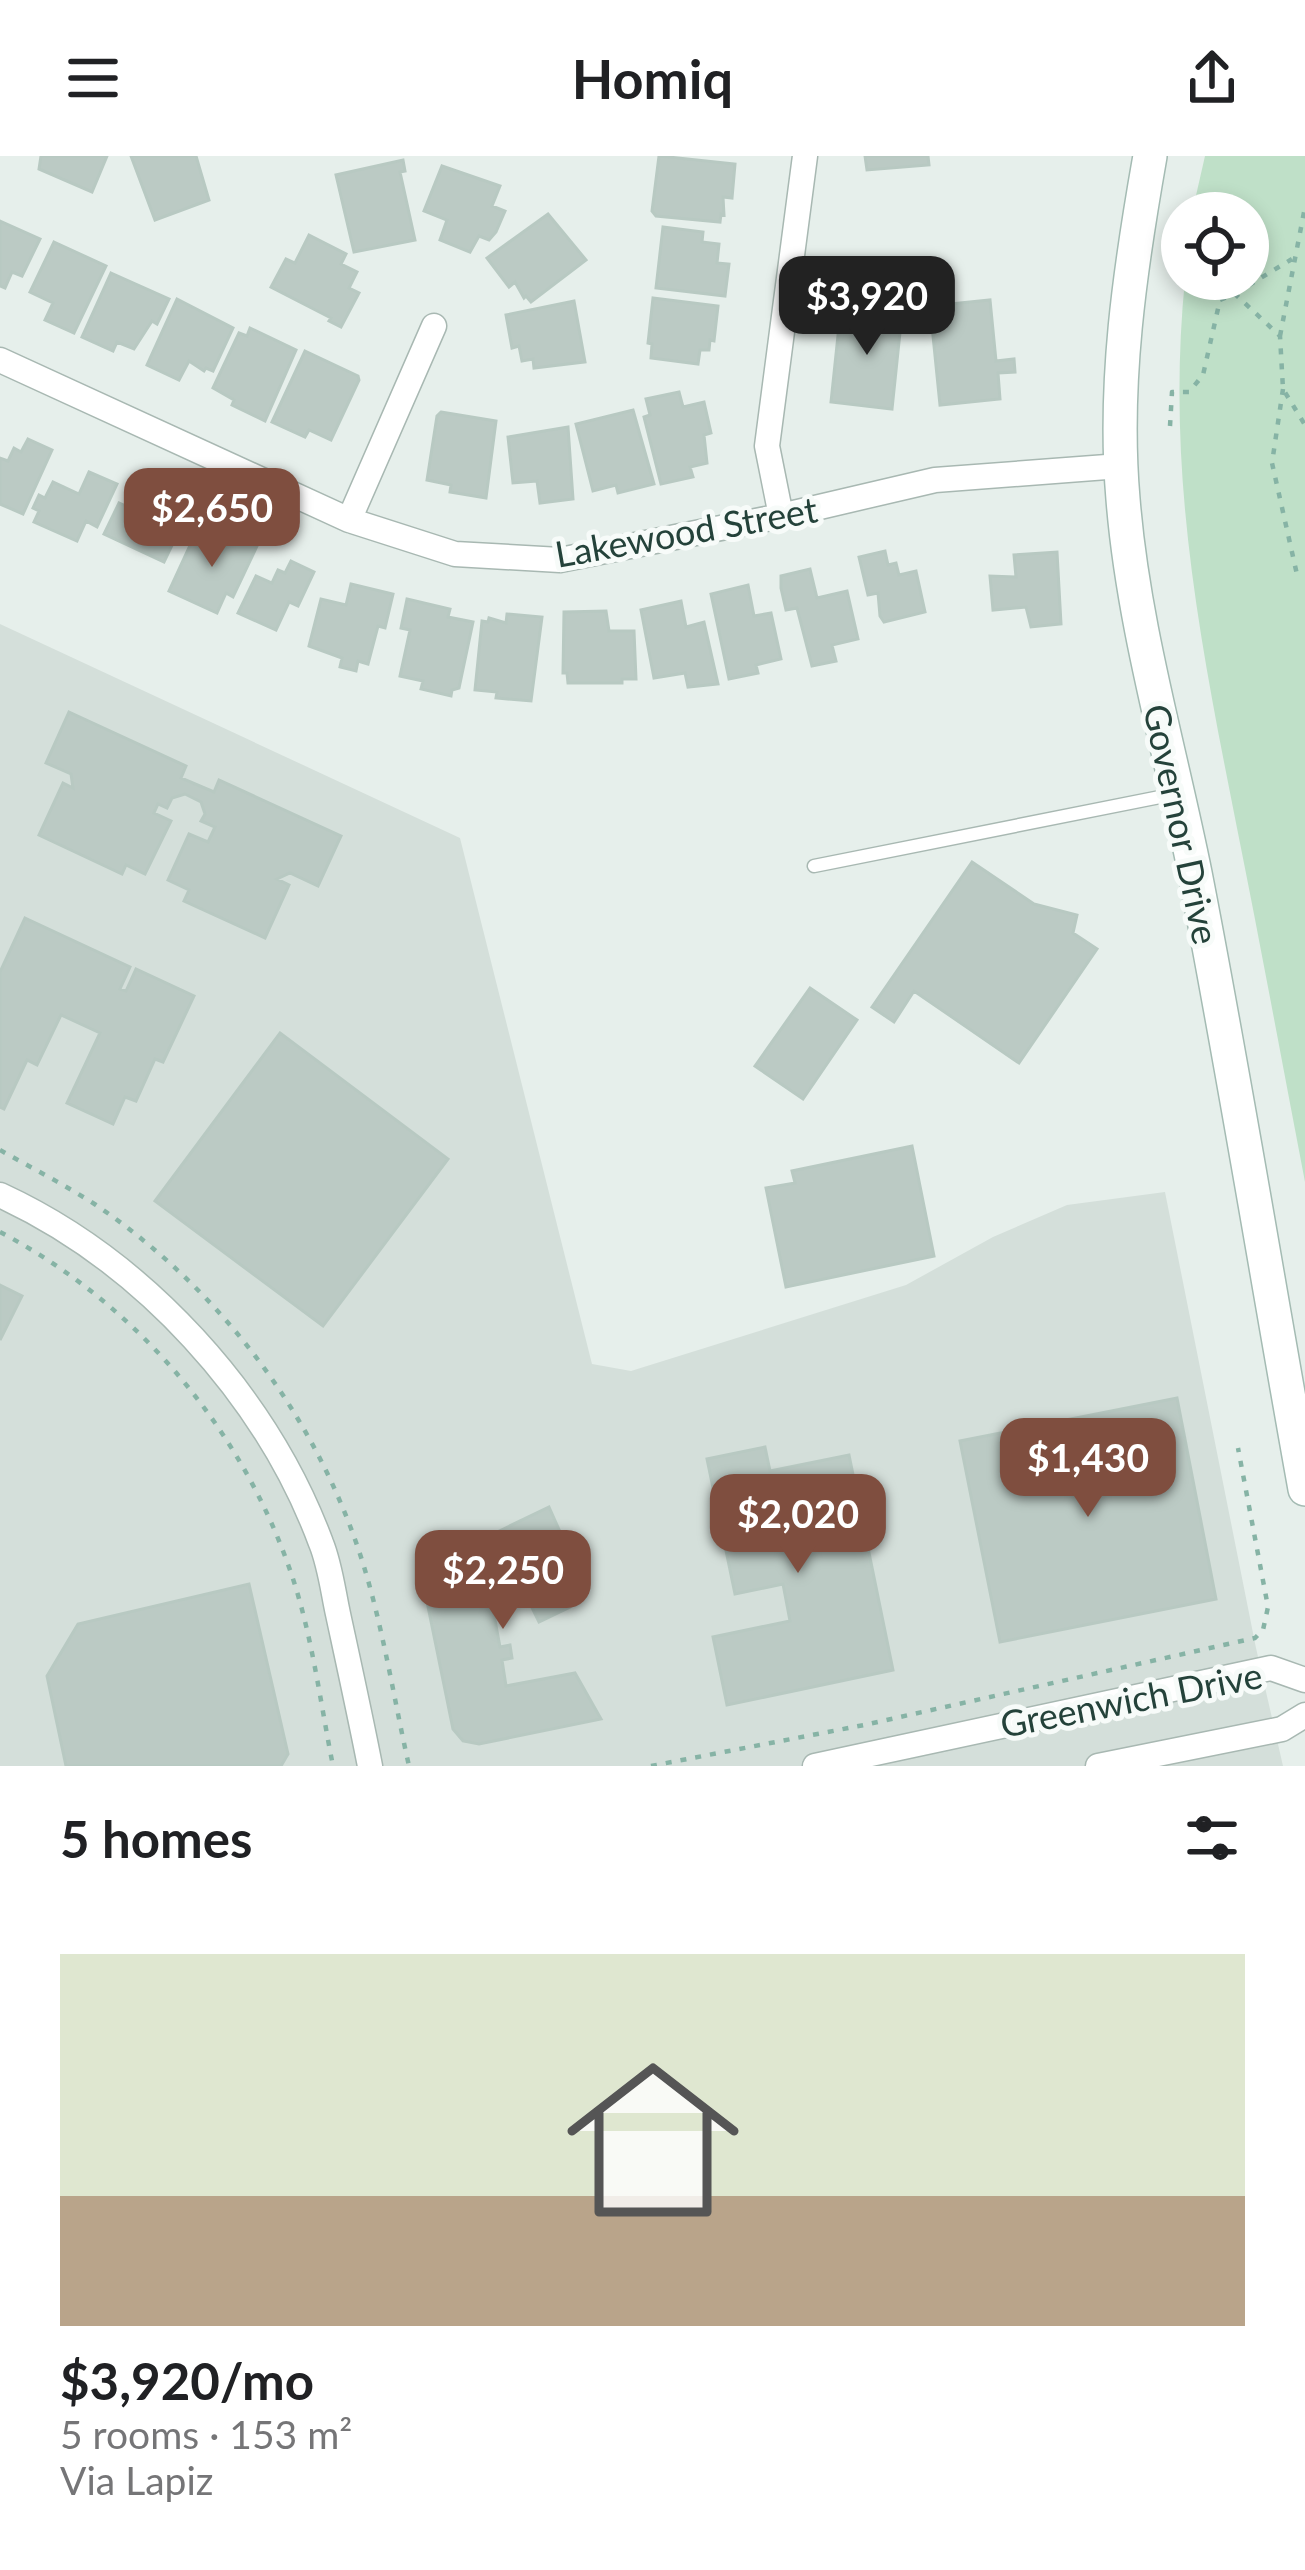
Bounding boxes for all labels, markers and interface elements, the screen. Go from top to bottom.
icon: menu [60,45,126,111]
icon: share [1179,45,1245,111]
text: Homiq [572,46,733,111]
map controls [1161,192,1269,300]
button: locate [1161,192,1269,300]
pin: $3,920 [769,256,965,358]
text: $3,920 [806,272,928,318]
pin: $2,650 [114,468,310,570]
text: $2,650 [151,484,273,530]
street label: Lakewood Street [551,486,821,576]
street label: Governor Drive [1135,700,1229,948]
pin: $1,430 [990,1418,1186,1520]
text: $1,430 [1027,1434,1149,1480]
pin: $2,020 [700,1474,896,1576]
text: $2,020 [737,1490,859,1536]
pin: $2,250 [405,1530,601,1632]
text: $2,250 [442,1546,564,1592]
street label: Greenwich Drive [996,1652,1266,1746]
icon: filters [1179,1805,1245,1871]
text: 5 homes [60,1808,252,1869]
icon: home [545,2032,761,2248]
text: $3,920/mo [60,2350,314,2411]
text: 5 rooms · 153 m² [60,2411,352,2457]
text: Via Lapiz [60,2457,213,2503]

